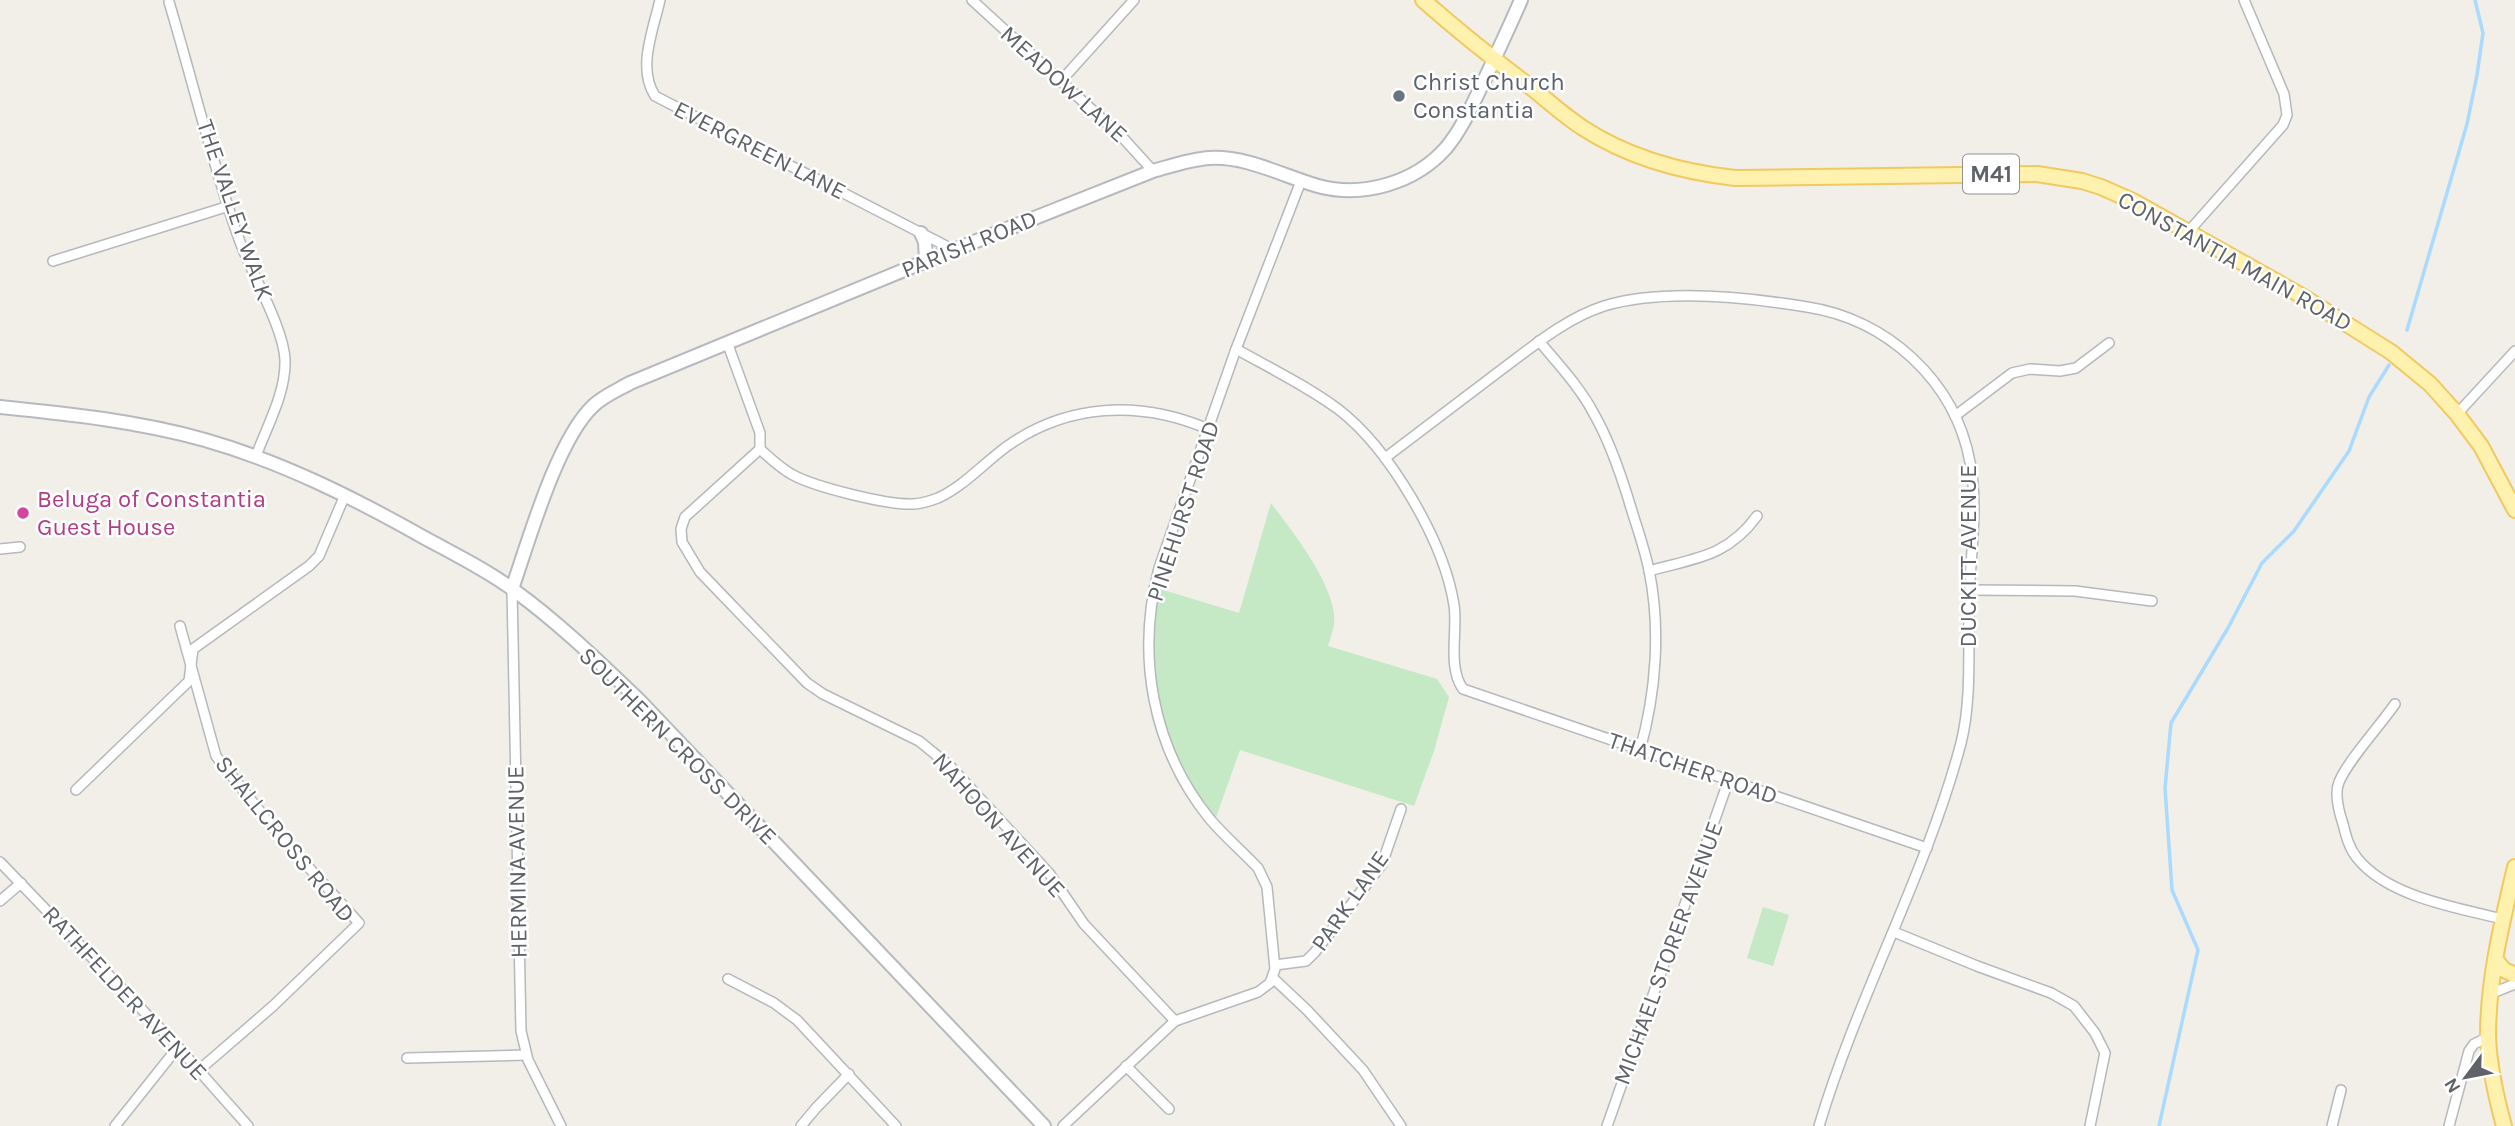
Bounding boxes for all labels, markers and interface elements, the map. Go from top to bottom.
street label: MEADOW LANE [995,20,1133,148]
place label: Christ Church Constantia [1413,68,1565,124]
marker: Christ Church Constantia [1391,88,1407,104]
street label: EVERGREEN LANE [669,95,851,205]
street label: THE VALLEY WALK [191,116,279,304]
road number: M41 [1963,154,2019,194]
street label: CONSTANTIA MAIN ROAD [2113,185,2357,337]
street label: PARISH ROAD [897,204,1041,284]
street label: PINEHURST ROAD [1141,417,1225,605]
street label: DUCKITT AVENUE [1954,465,1982,647]
place label: Beluga of Constantia Guest House [37,485,266,541]
marker: Beluga of Constantia Guest House [15,505,31,521]
street label: SOUTHERN CROSS DRIVE [573,641,783,851]
street label: THATCHER ROAD [1605,726,1781,810]
street label: NAHOON AVENUE [927,747,1071,903]
street label: SHALLCROSS ROAD [209,750,361,928]
street label: HERMINA AVENUE [501,765,533,959]
street label: MICHAEL STORER AVENUE [1607,817,1729,1089]
street label: PARK LANE [1305,845,1395,957]
street label: RATHFELDER AVENUE [37,900,213,1086]
north arrow [2431,1042,2501,1112]
text: N [2439,1074,2465,1097]

